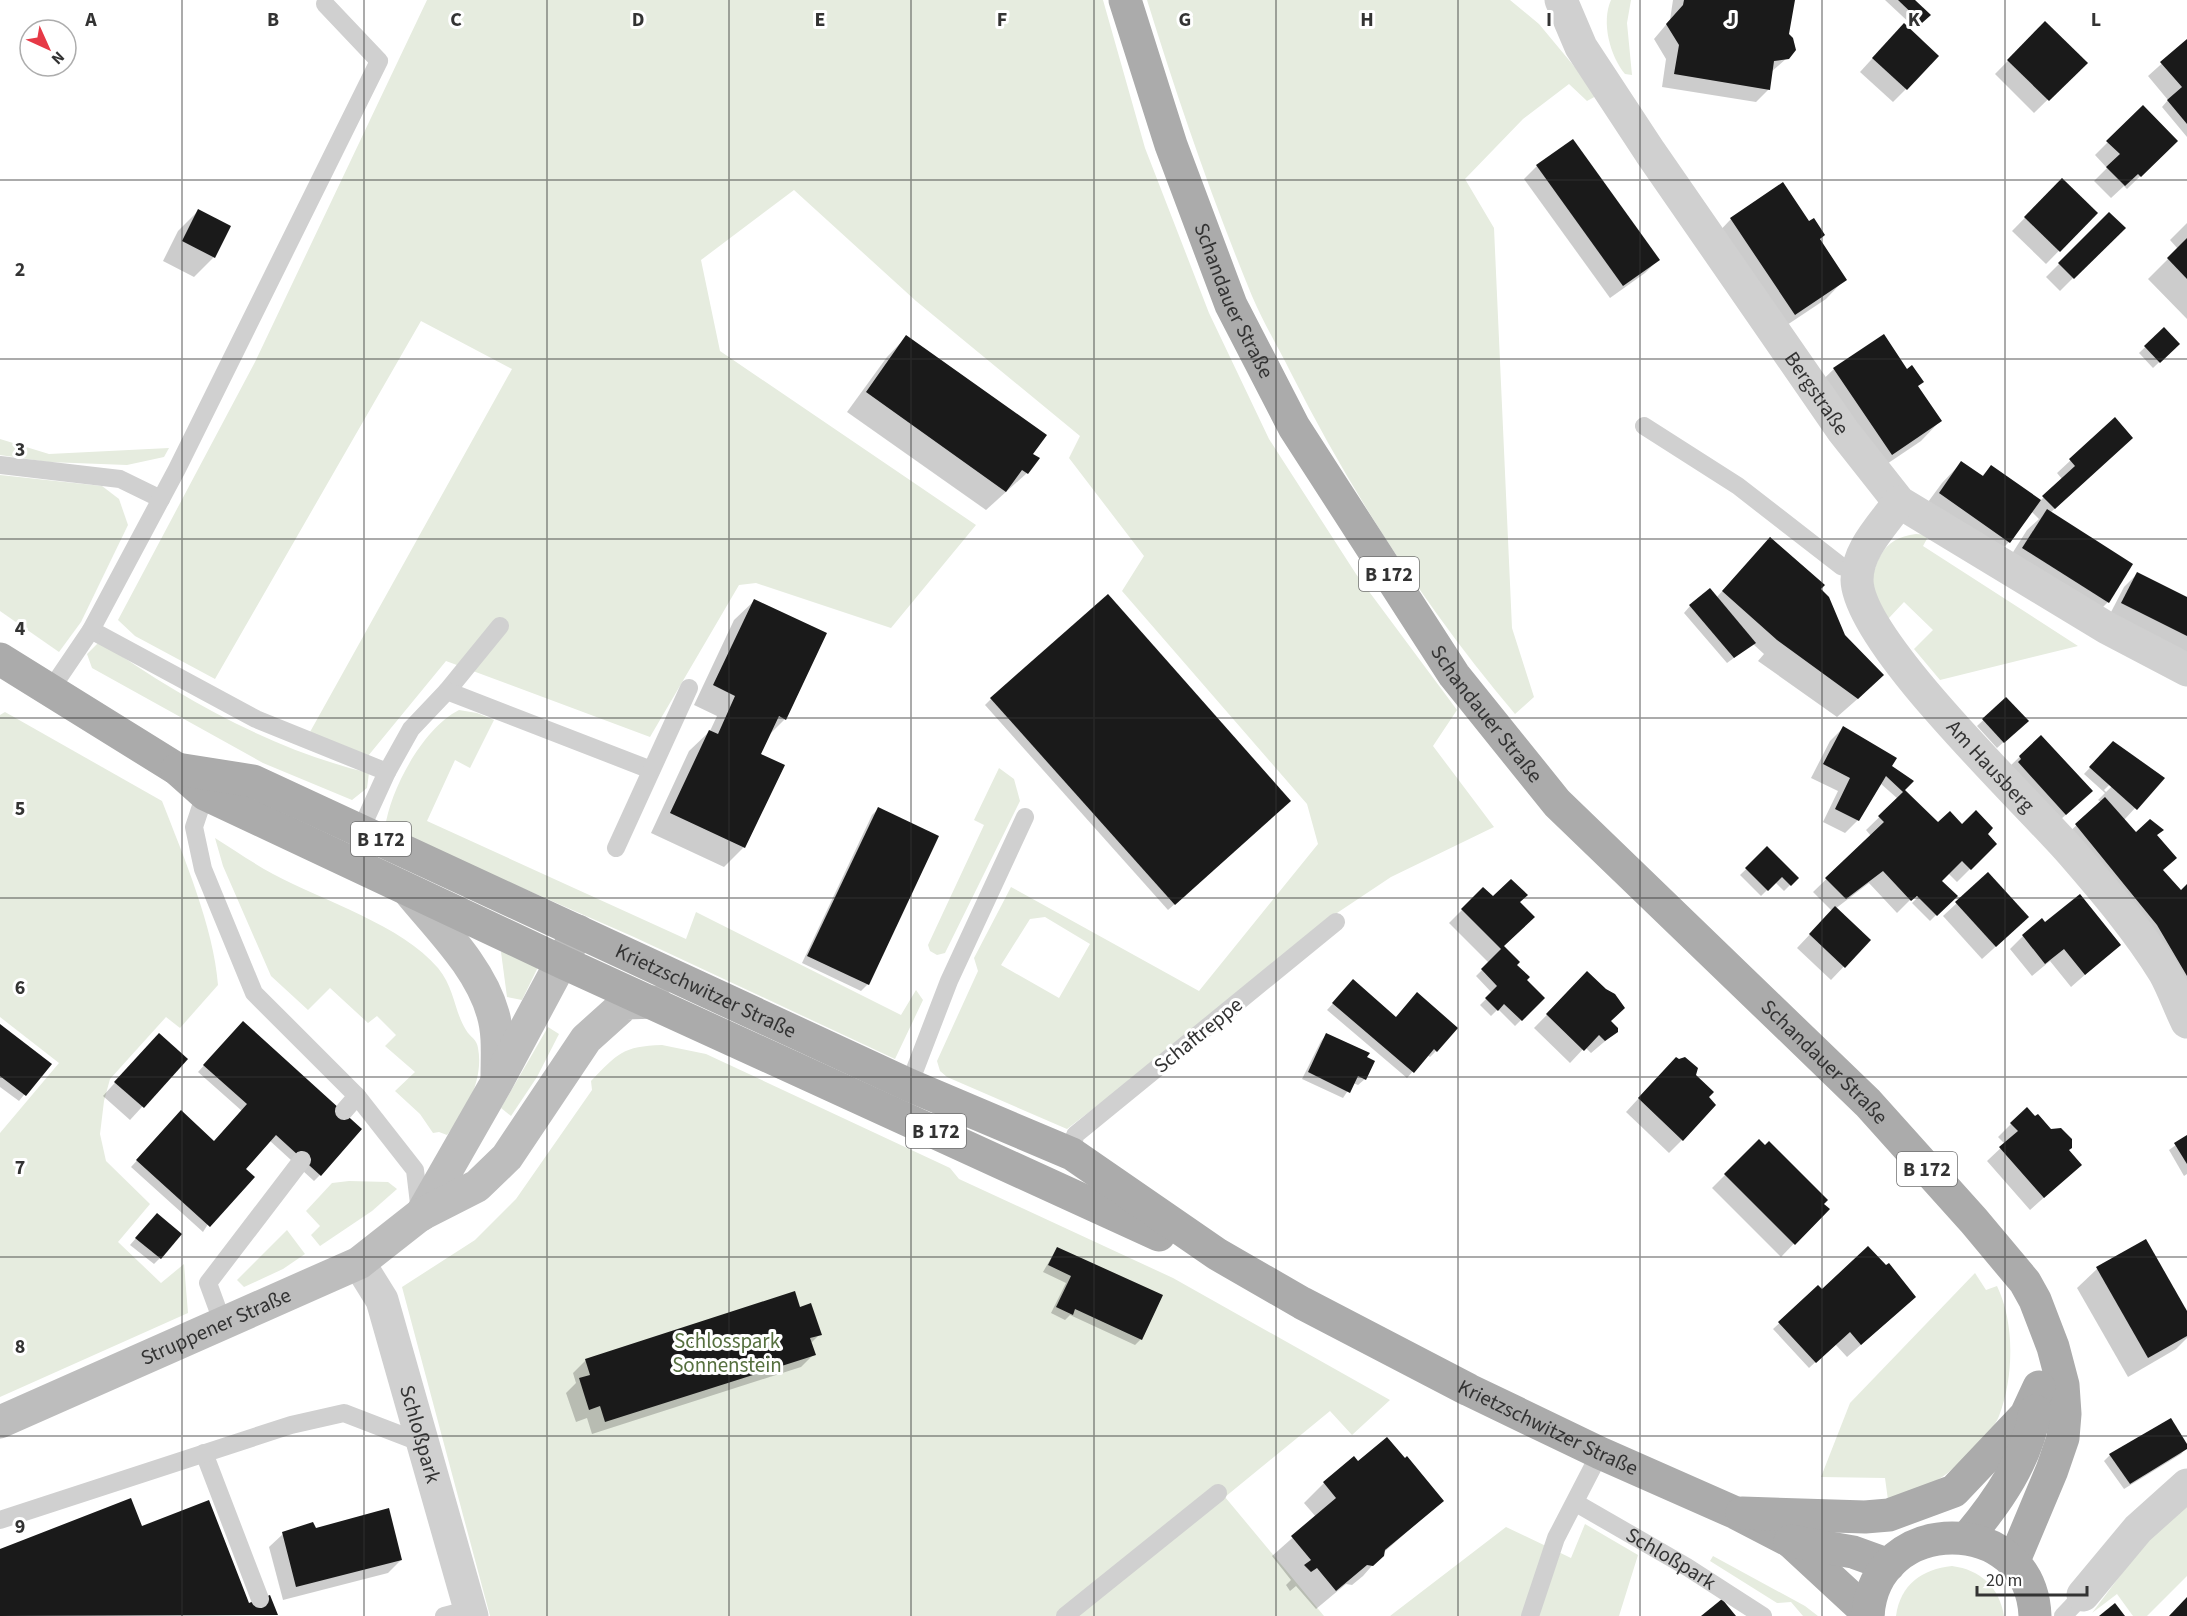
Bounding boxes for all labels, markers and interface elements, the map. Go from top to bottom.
text: A [84,6,97,34]
text: B [267,6,279,34]
text: C [450,6,462,34]
text: D [632,6,644,34]
text: E [815,6,825,34]
text: F [997,6,1007,34]
text: G [1179,6,1191,34]
text: H [1360,6,1374,34]
text: I [1546,6,1552,34]
text: J [1726,6,1736,34]
text: K [1908,6,1921,34]
text: L [2091,6,2101,34]
north arrow [18,18,78,78]
text: N [46,46,69,69]
street label: Schandauer Straße [1186,218,1281,384]
text: 2 [15,256,25,284]
street label: Bergstraße [1777,345,1856,441]
text: 3 [15,436,25,464]
road number: B 172 [1359,557,1419,591]
text: 4 [15,615,26,643]
street label: Schandauer Straße [1423,639,1550,789]
street label: Am Hausberg [1939,713,2042,820]
text: 5 [15,795,25,823]
road number: B 172 [351,822,411,856]
street label: Krietzschwitzer Straße [610,936,801,1046]
text: 6 [15,974,25,1002]
street label: Schaftreppe [1147,990,1249,1080]
street label: Schandauer Straße [1754,992,1895,1131]
road number: B 172 [906,1114,966,1148]
road number: B 172 [1897,1152,1957,1186]
text: 7 [15,1154,25,1182]
street label: Struppener Straße [136,1280,296,1373]
park label: Schlosspark Sonnenstein [672,1326,782,1380]
text: 8 [15,1333,25,1361]
street label: Krietzschwitzer Straße [1453,1372,1643,1483]
street label: Schloßpark [392,1382,449,1487]
text: 9 [15,1513,25,1541]
street label: Schloßpark [1620,1520,1723,1597]
scale bar [1977,1559,2086,1597]
text: 20 m [1986,1568,2022,1593]

